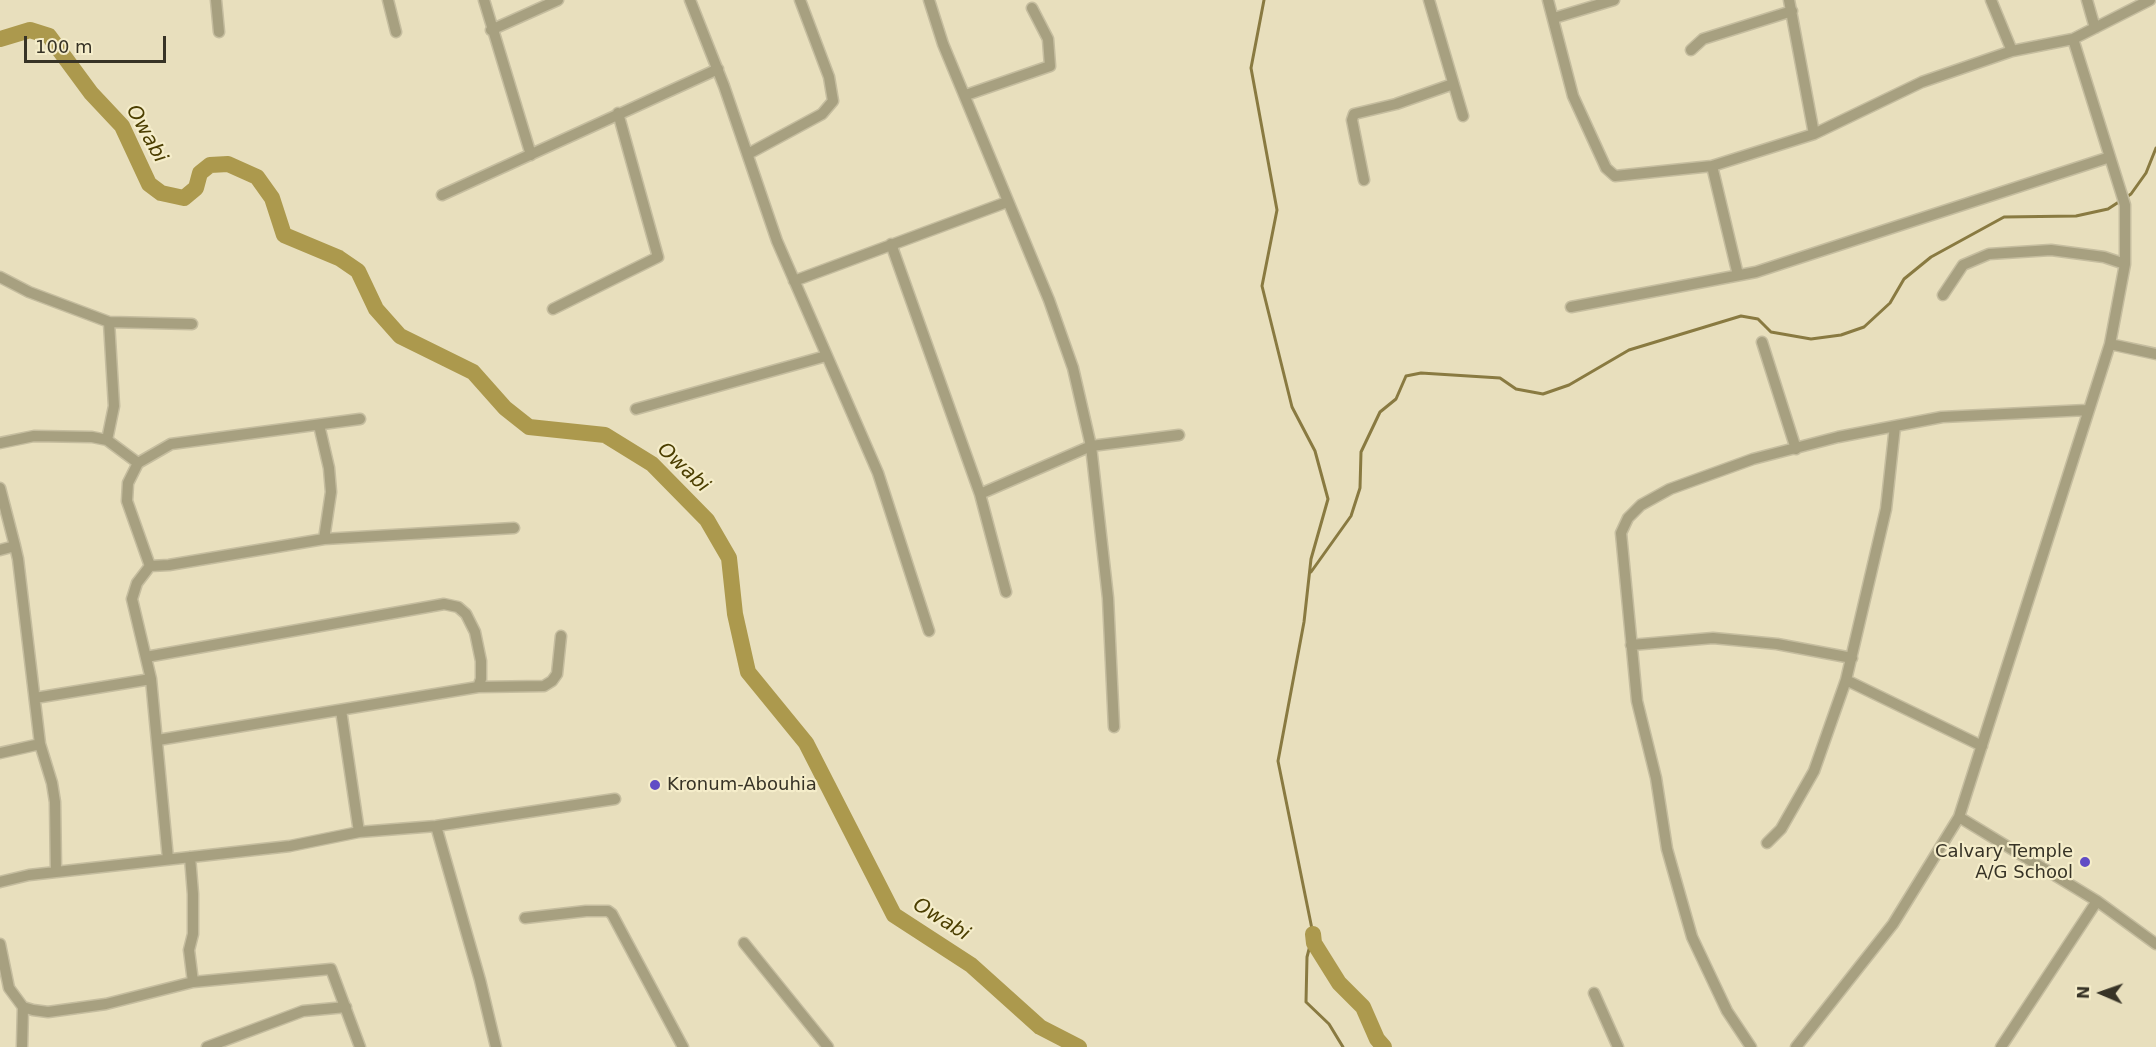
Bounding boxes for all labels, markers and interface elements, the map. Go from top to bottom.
scale bar [27,24,170,62]
text: 100 m [35,36,93,57]
water label: Owabi [120,101,172,167]
water label: Owabi [652,438,714,498]
place label: Kronum-Abouhia [667,774,817,796]
marker: Kronum-Abouhia [648,778,662,792]
place label: Calvary Temple A/G School [1935,841,2073,884]
marker: Calvary Temple A/G School [2078,855,2092,869]
water label: Owabi [908,893,974,947]
north arrow [2072,963,2132,1023]
text: N [2074,985,2093,999]

